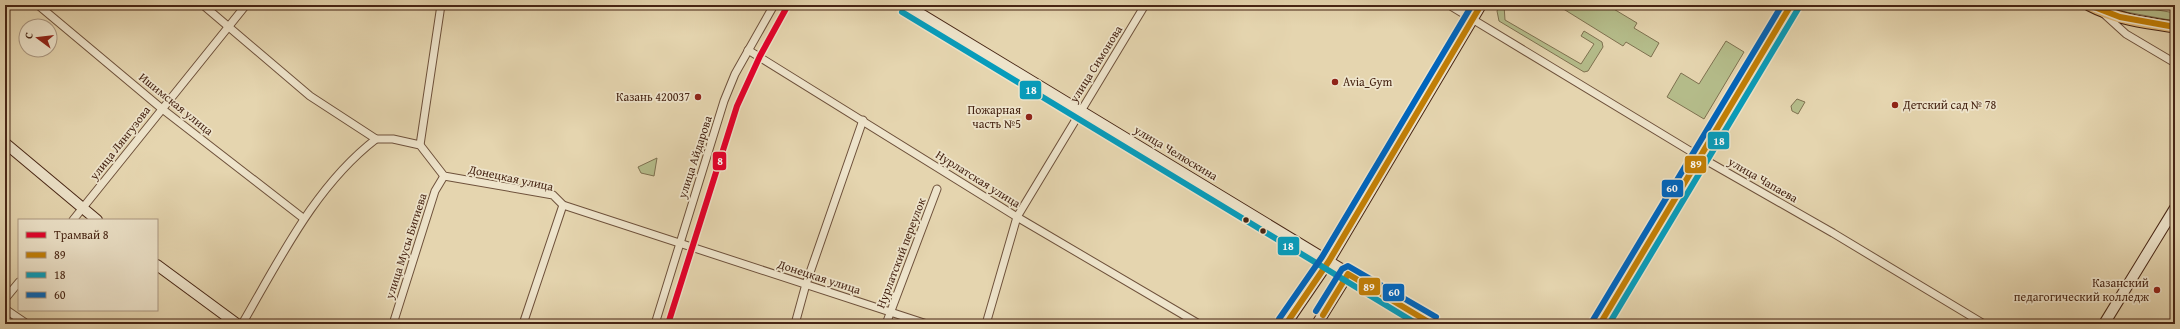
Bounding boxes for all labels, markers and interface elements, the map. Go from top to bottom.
north arrow [18,18,58,58]
street label: улица Симонова [1065,22,1126,106]
text: С [20,30,37,40]
street label: Ишимская улица [135,68,217,139]
place label: Avia_Gym [1343,73,1392,90]
marker: Avia_Gym [1330,77,1340,87]
line badge: 18 [1019,80,1042,100]
text: 18 [1025,82,1037,98]
place label: Казань 420037 [616,88,690,105]
marker: Казань 420037 [693,92,703,102]
place label: Детский сад № 78 [1902,96,1997,113]
marker: Детский сад № 78 [1890,100,1900,110]
place label: Пожарная часть №5 [967,101,1021,132]
street label: улица Лянгузова [85,102,154,184]
marker: Пожарная часть №5 [1024,112,1034,122]
street label: улица Айдарова [673,113,716,201]
street label: улица Челюскина [1130,120,1221,184]
line badge: 18 [1707,131,1730,150]
text: 18 [1713,133,1725,149]
street label: Нурлатская улица [933,146,1024,212]
line badge: 8 [712,151,727,171]
street label: улица Чапаева [1724,152,1801,207]
text: 8 [717,153,723,169]
line badge: 89 [1684,155,1707,174]
text: 89 [1690,156,1702,172]
street label: Донецкая улица [466,160,555,195]
line badge: 60 [1661,179,1684,198]
text: 60 [1666,180,1678,196]
street label: улица Мусы Бигиева [380,191,431,302]
street label: Нурлатский переулок [872,195,930,310]
unlabelled marker [1241,215,1251,225]
legend [18,219,158,311]
text: Трамвай 8 [54,226,109,243]
unlabelled marker [1258,226,1268,236]
line badge: 18 [1277,236,1300,256]
text: 18 [1282,238,1294,254]
text: 89 [54,246,66,263]
street label: Донецкая улица [775,255,863,298]
text: 18 [54,266,66,283]
place label: Казанский педагогический колледж [2014,274,2149,305]
line badge: 89 [1358,277,1381,296]
text: 89 [1363,279,1375,295]
line badge: 60 [1382,283,1405,302]
text: 60 [1388,284,1400,300]
marker: Казанский педагогический колледж [2152,285,2162,295]
text: 60 [54,286,66,303]

